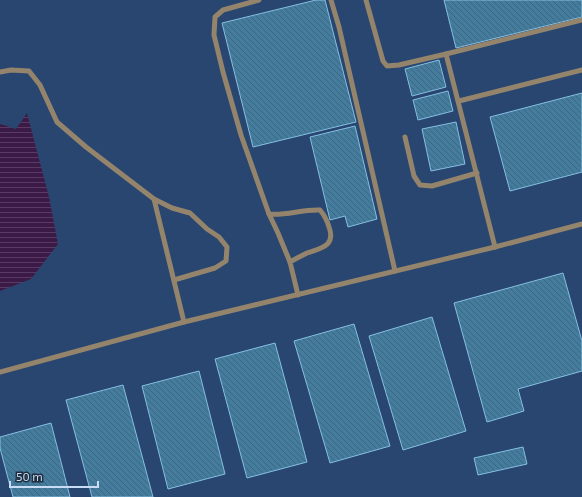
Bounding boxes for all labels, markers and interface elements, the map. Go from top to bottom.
scale bar [10,463,98,489]
text: 50 m [16,469,43,483]

